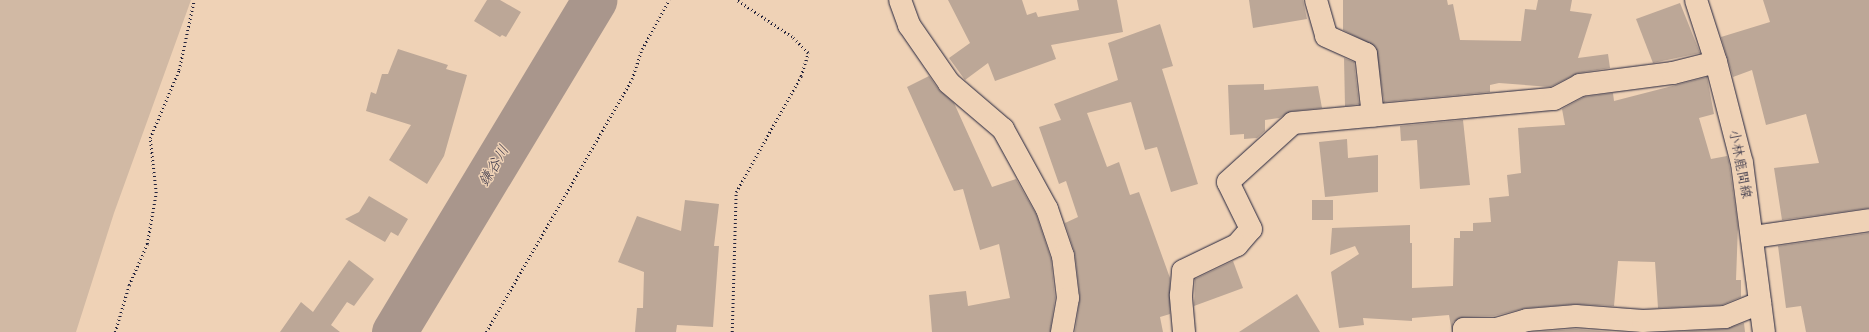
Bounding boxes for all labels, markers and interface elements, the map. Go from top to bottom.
street label: 小林鹿間線 [1725,128,1755,200]
water label: 鎌谷川 [475,142,513,190]

